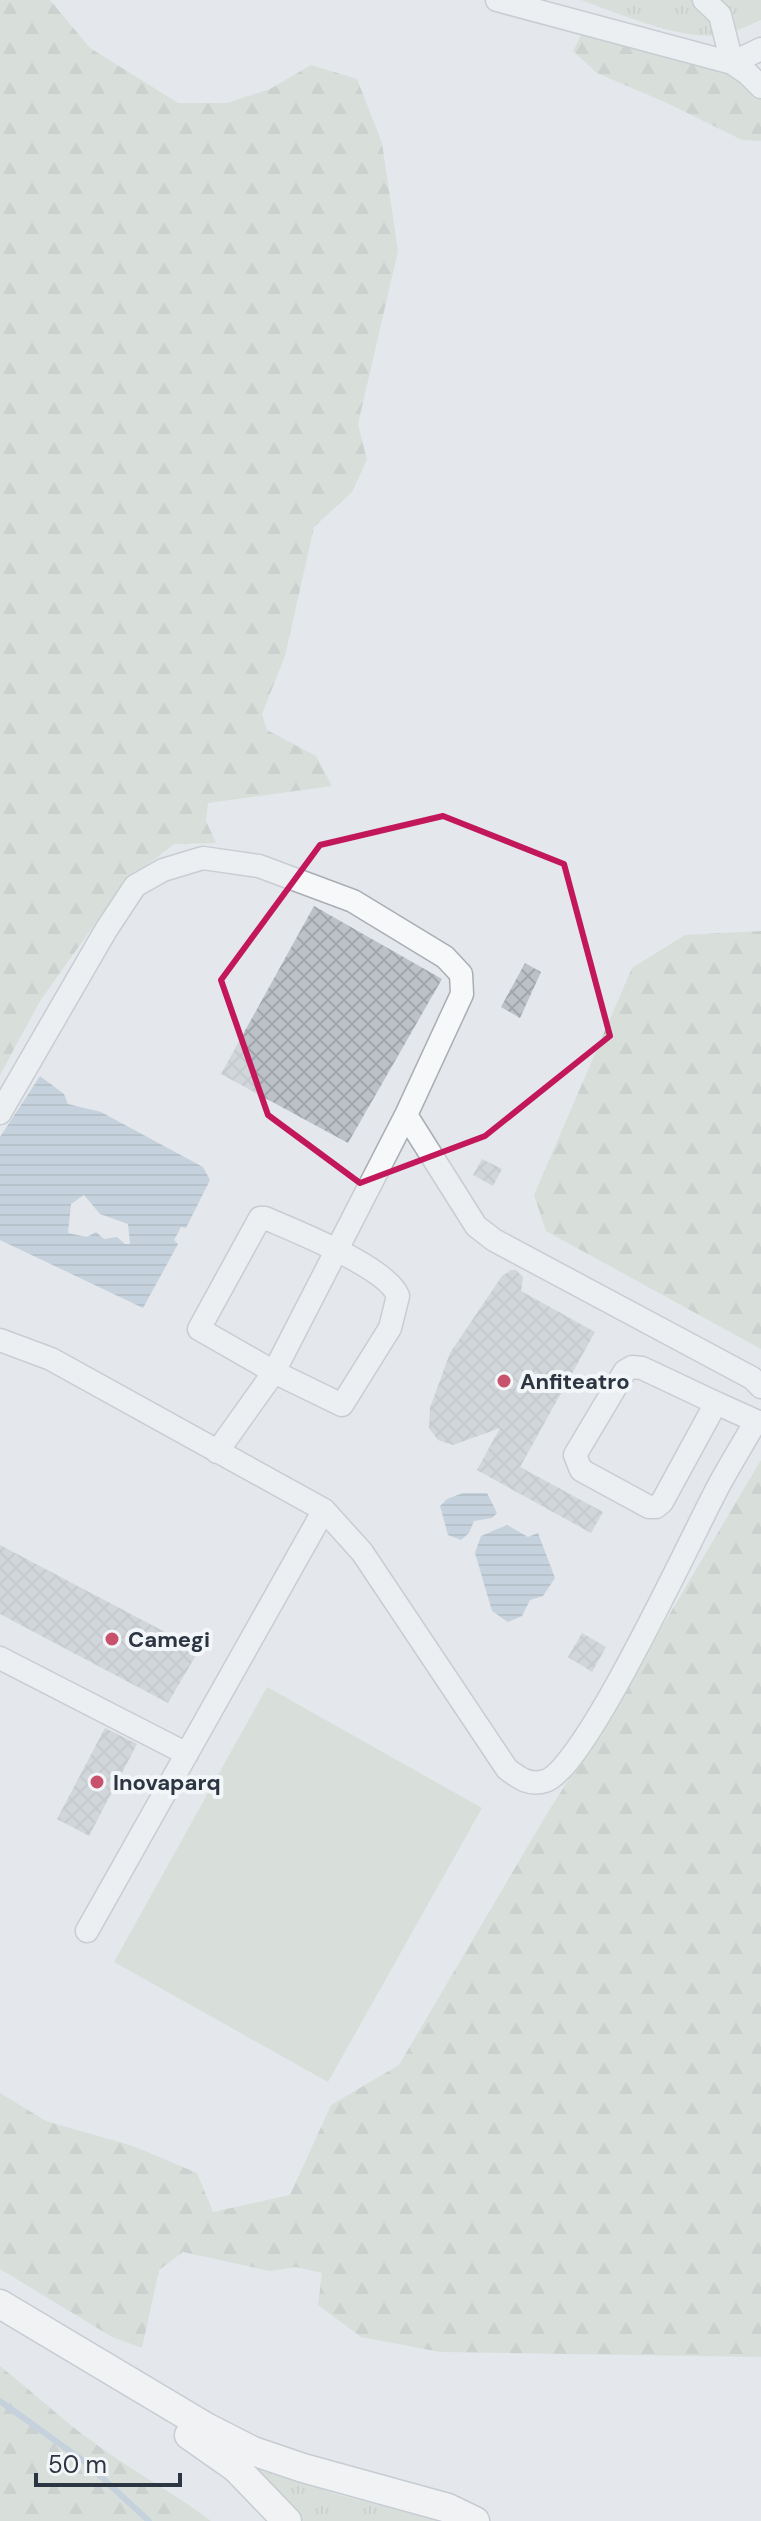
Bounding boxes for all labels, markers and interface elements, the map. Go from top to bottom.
place label: Anfiteatro [520,1367,630,1396]
marker: Anfiteatro [495,1372,513,1390]
place label: Camegi [128,1625,210,1654]
marker: Camegi [103,1630,121,1648]
place label: Inovaparq [113,1768,221,1797]
marker: Inovaparq [88,1773,106,1791]
scale bar [36,2437,180,2487]
text: 50 m [48,2449,107,2480]

